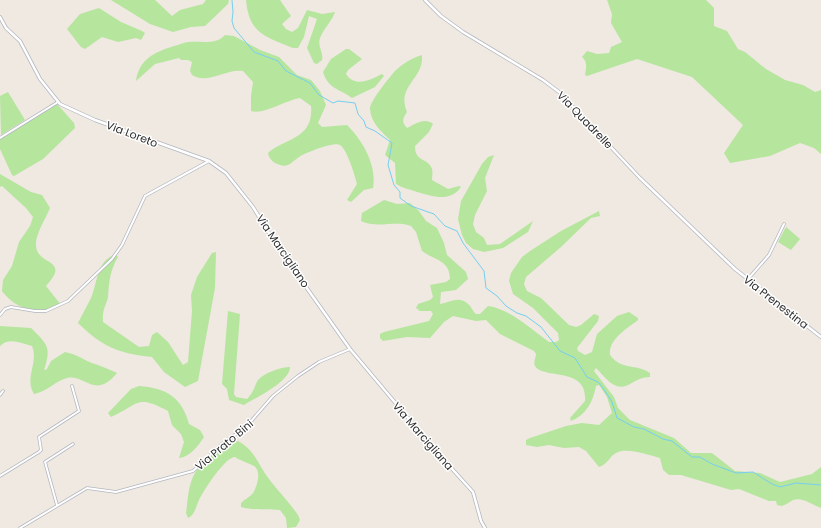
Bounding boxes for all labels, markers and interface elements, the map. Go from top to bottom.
street label: Via Quadrelle [553,88,617,152]
street label: Via Loreto [104,117,160,151]
street label: Via Marcigliano [253,211,313,291]
street label: Via Prenestina [740,271,812,333]
street label: Via Marcigliana [389,398,457,474]
street label: Via Prato Bini [191,416,257,474]

